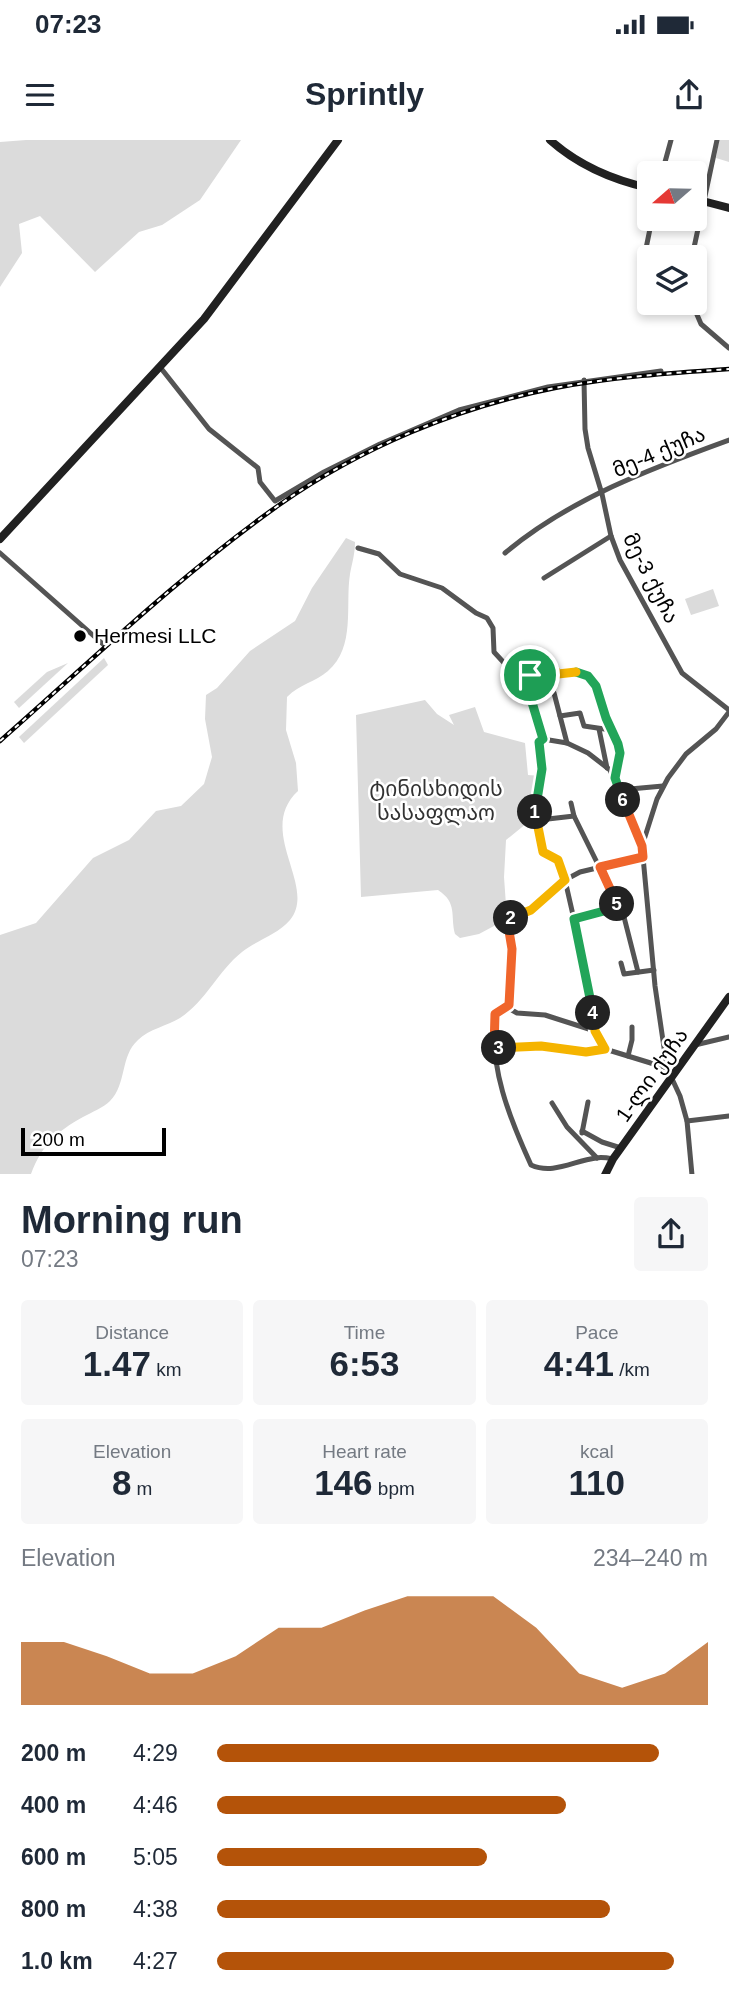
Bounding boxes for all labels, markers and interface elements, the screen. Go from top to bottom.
text: 07:23 [35,9,102,39]
icon: menu [21,76,59,114]
text: Sprintly [305,76,424,112]
icon: share [670,76,708,114]
north arrow [637,161,707,231]
map controls [637,161,707,315]
button: layers [637,245,707,315]
street label: მე-4 ქუჩა [609,422,709,482]
street label: მე-3 ქუჩა [618,529,684,627]
place label: Hermesi LLC [94,624,217,647]
marker: Hermesi LLC [72,628,88,644]
pin [500,645,560,705]
icon: arrive [511,656,549,694]
park label: ტინისხიდის სასაფლაო [369,777,503,826]
pin: 6 [606,782,640,818]
text: 6 [617,789,628,810]
pin: 1 [518,794,552,830]
text: 1 [529,801,540,822]
pin: 5 [600,886,634,922]
text: 5 [611,893,622,914]
pin: 2 [494,900,528,936]
text: 2 [505,907,516,928]
pin: 4 [576,996,610,1030]
text: 4 [587,1002,598,1023]
street label: 1-ლი ქუჩა [611,1024,694,1127]
pin: 3 [482,1030,516,1066]
text: 3 [493,1037,504,1058]
scale bar [21,1126,166,1157]
text: 200 m [32,1129,85,1150]
button: share [634,1197,708,1271]
text: Morning run [21,1199,243,1241]
text: 07:23 [21,1246,79,1272]
text: Distance [95,1322,169,1343]
text: Time [344,1322,385,1343]
text: Pace [575,1322,618,1343]
text: 1.47 [83,1344,151,1383]
text: 6:53 [329,1344,400,1383]
text: 4:41 [544,1344,614,1383]
text: km [151,1359,182,1380]
text: /km [614,1359,650,1380]
text: Elevation [93,1441,171,1462]
text: Heart rate [322,1441,407,1462]
text: kcal [580,1441,614,1462]
text: 8 [112,1463,131,1502]
text: 146 [314,1463,373,1502]
text: 110 [569,1463,625,1502]
text: m [131,1478,152,1499]
text: bpm [373,1478,415,1499]
text: Elevation [21,1545,116,1571]
text: 234–240 m [593,1545,708,1571]
text: 200 m [21,1740,86,1766]
text: 4:29 [133,1740,178,1766]
text: 400 m [21,1792,86,1818]
text: 4:46 [133,1792,178,1818]
text: 600 m [21,1844,86,1870]
text: 5:05 [133,1844,178,1870]
text: 800 m [21,1896,86,1922]
text: 4:38 [133,1896,178,1922]
text: 1.0 km [21,1948,93,1974]
text: 4:27 [133,1948,178,1974]

